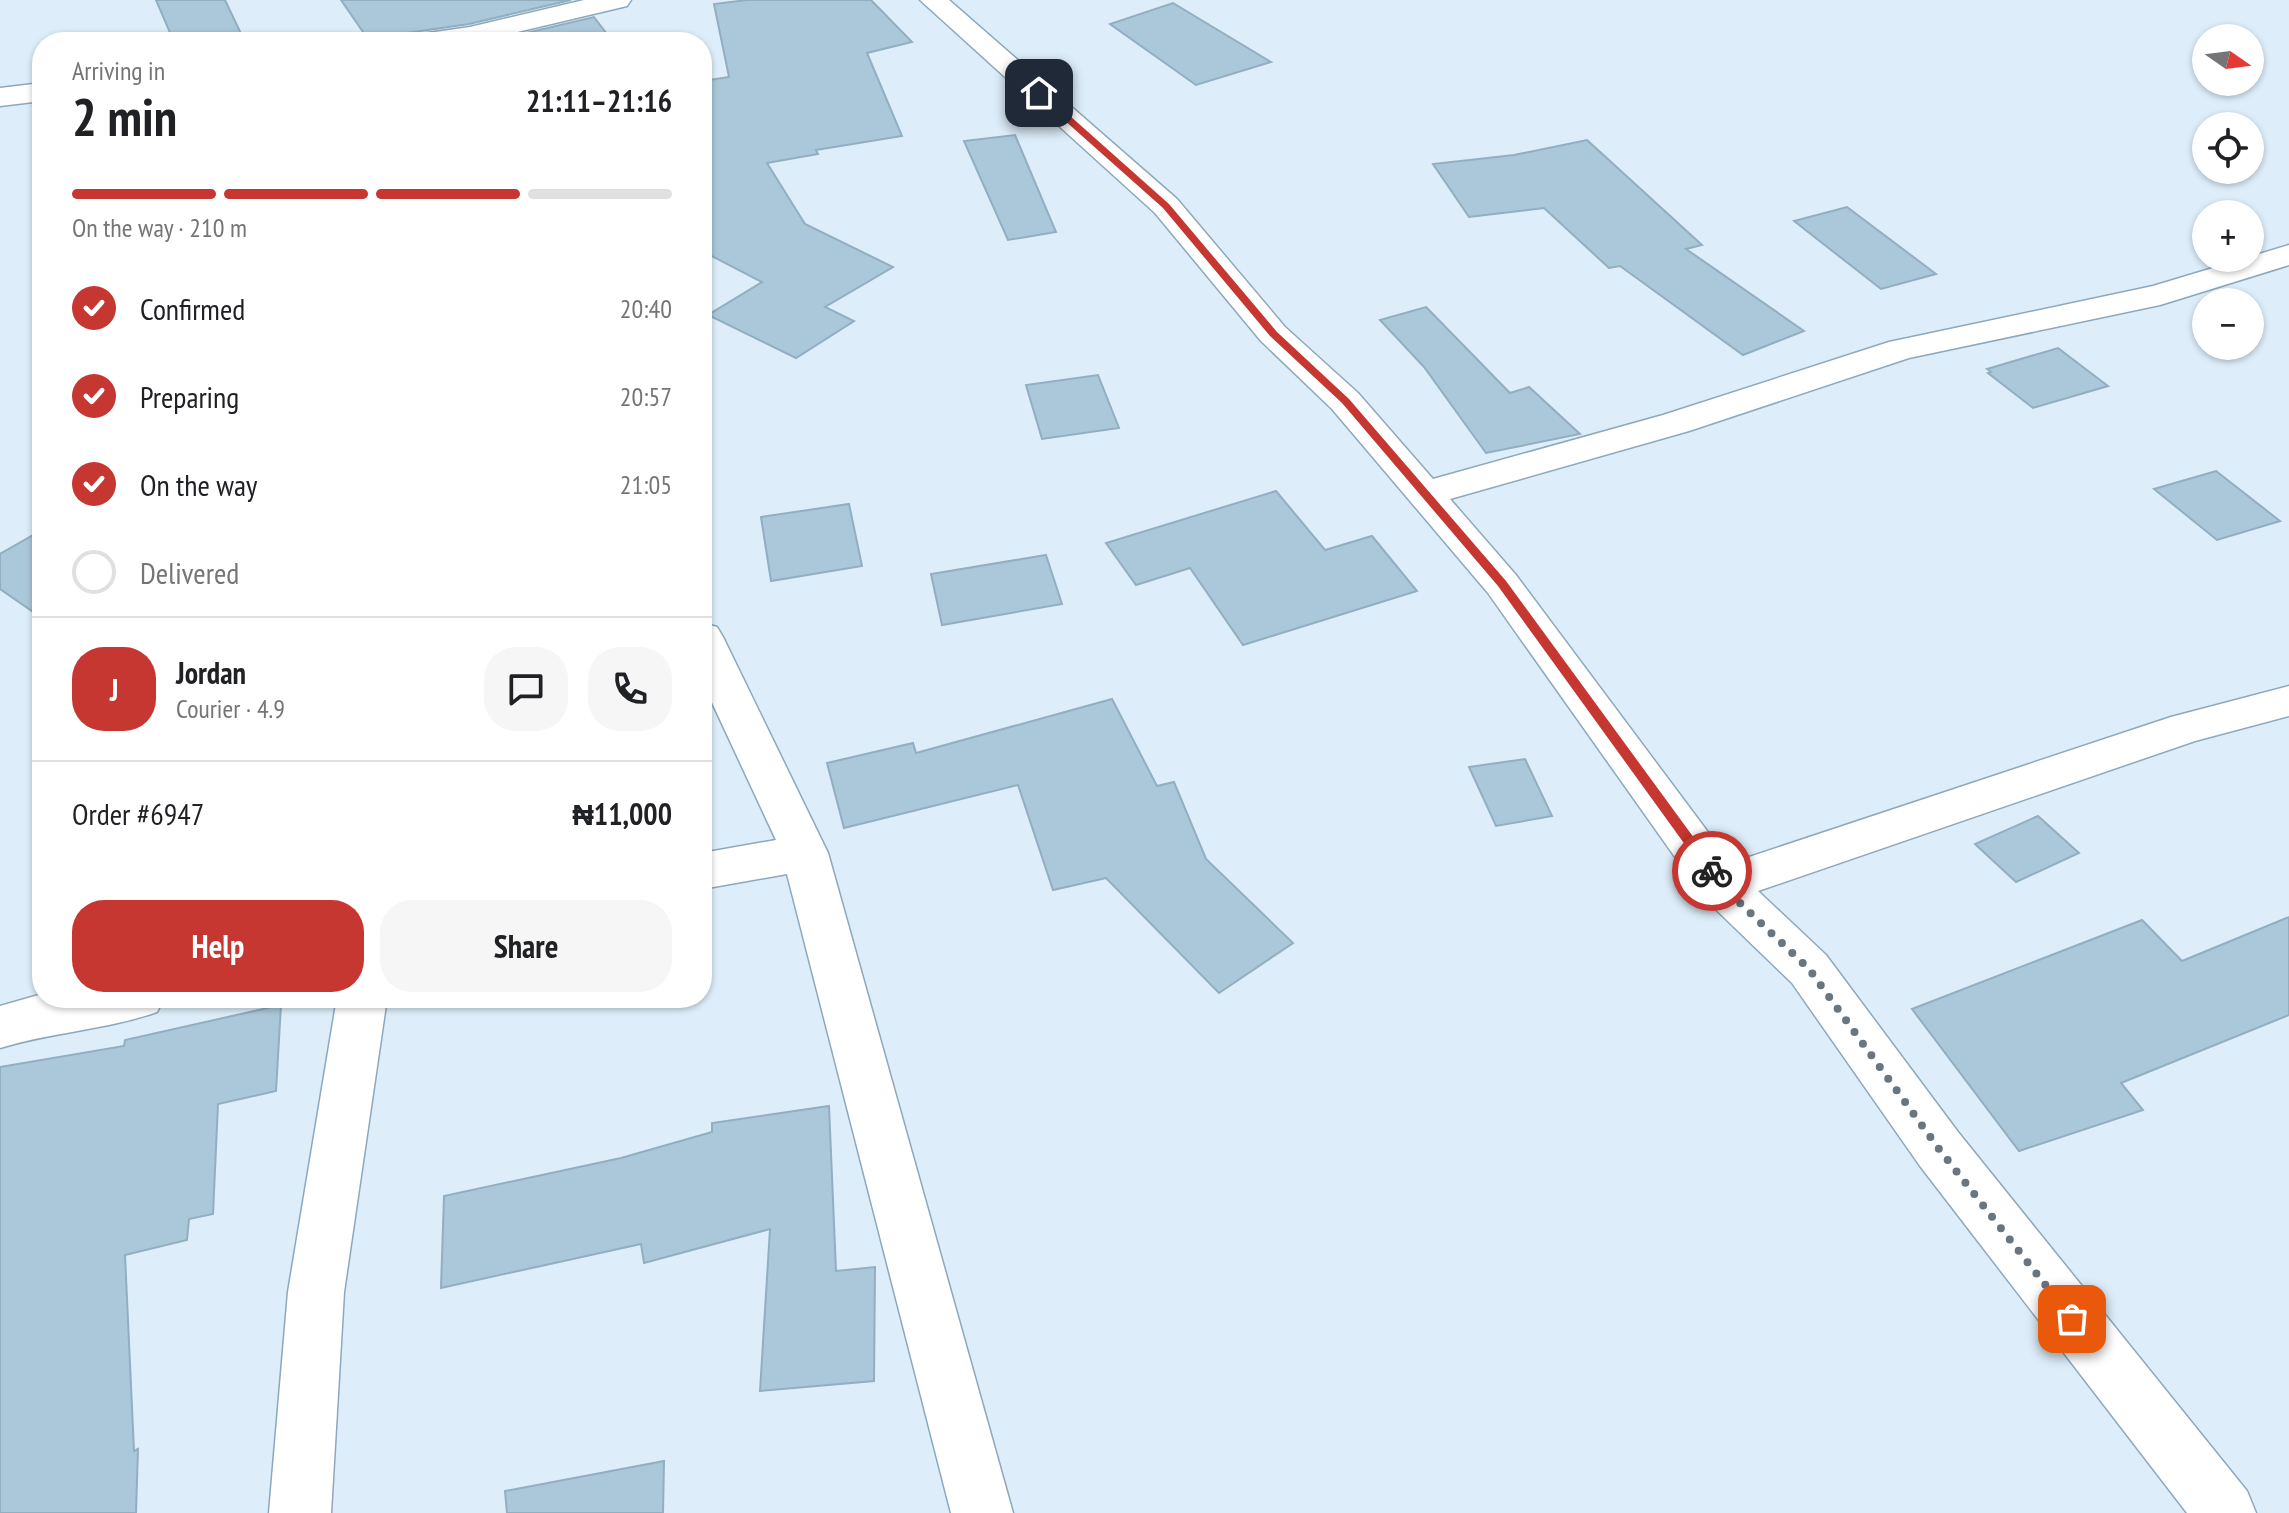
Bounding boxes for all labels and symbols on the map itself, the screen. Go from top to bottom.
north arrow [2192,24,2264,96]
pin [1005,59,1073,127]
courier [1672,831,1752,911]
pin [2038,1285,2106,1353]

